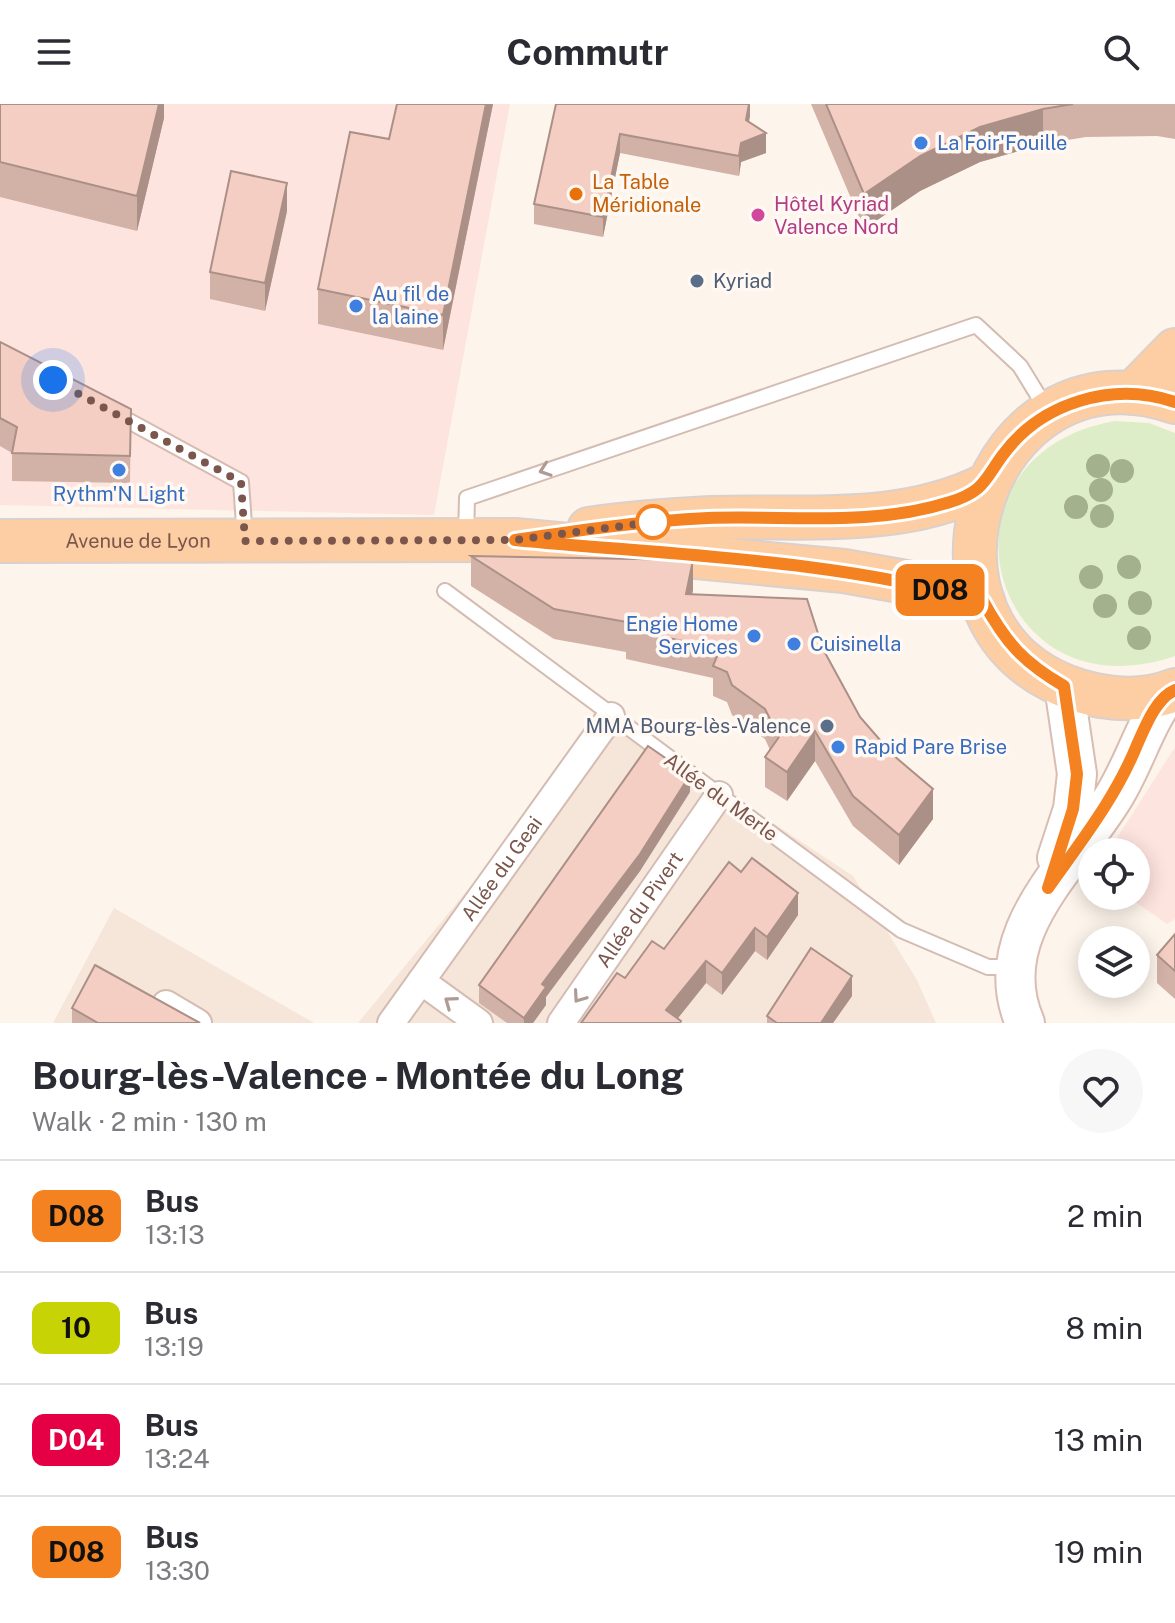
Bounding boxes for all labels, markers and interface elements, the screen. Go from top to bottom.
icon: menu [32,30,76,74]
icon: search [1099,30,1143,74]
text: Commutr [506,31,669,73]
place label: La Foir'Fouille [937,131,1067,155]
marker: La Foir'Fouille [912,134,930,152]
place label: La Table Méridionale [592,170,701,217]
marker: La Table Méridionale [567,185,585,203]
place label: Hôtel Kyriad Valence Nord [774,192,899,239]
marker: Hôtel Kyriad Valence Nord [749,206,767,224]
place label: Kyriad [713,269,772,293]
marker: Kyriad [688,272,706,290]
place label: Au fil de la laine [372,282,449,329]
marker: Au fil de la laine [347,297,365,315]
your location [33,360,73,400]
one-way arrow [539,460,553,477]
marker: Rythm'N Light [110,461,128,479]
place label: Rythm'N Light [53,482,185,506]
unlabelled marker [636,505,670,539]
street label: Avenue de Lyon [65,529,211,553]
line badge: D08 [894,564,986,616]
text: D08 [912,573,968,606]
place label: Engie Home Services [626,612,738,659]
marker: Engie Home Services [745,627,763,645]
place label: Cuisinella [810,632,901,656]
marker: Cuisinella [785,635,803,653]
place label: MMA Bourg-lès-Valence [585,714,811,738]
marker: MMA Bourg-lès-Valence [818,717,836,735]
place label: Rapid Pare Brise [854,735,1007,759]
marker: Rapid Pare Brise [829,738,847,756]
street label: Allée du Merle [659,748,783,846]
street label: Allée du Geai [456,812,547,926]
map controls [1078,838,1150,998]
button: locate [1078,838,1150,910]
street label: Allée du Pivert [591,847,688,972]
button: layers [1078,926,1150,998]
one-way arrow [574,989,589,1003]
one-way arrow [445,997,459,1011]
button: heart [1059,1049,1143,1133]
text: Bourg-lès-Valence - Montée du Long [32,1053,684,1098]
text: Walk · 2 min · 130 m [32,1106,267,1137]
text: Bus [145,1183,199,1219]
text: 2 min [1067,1198,1143,1234]
text: D08 [48,1199,105,1232]
text: 13:13 [145,1219,205,1250]
text: Bus [144,1295,198,1331]
text: 8 min [1065,1310,1143,1346]
text: 10 [61,1311,91,1344]
text: 13:19 [144,1331,204,1362]
text: Bus [144,1407,199,1443]
text: 13 min [1054,1422,1143,1458]
text: D04 [48,1423,104,1456]
text: 13:24 [144,1443,210,1474]
text: Bus [145,1519,199,1555]
text: 19 min [1054,1534,1143,1570]
text: D08 [48,1535,105,1568]
text: 13:30 [145,1555,210,1586]

